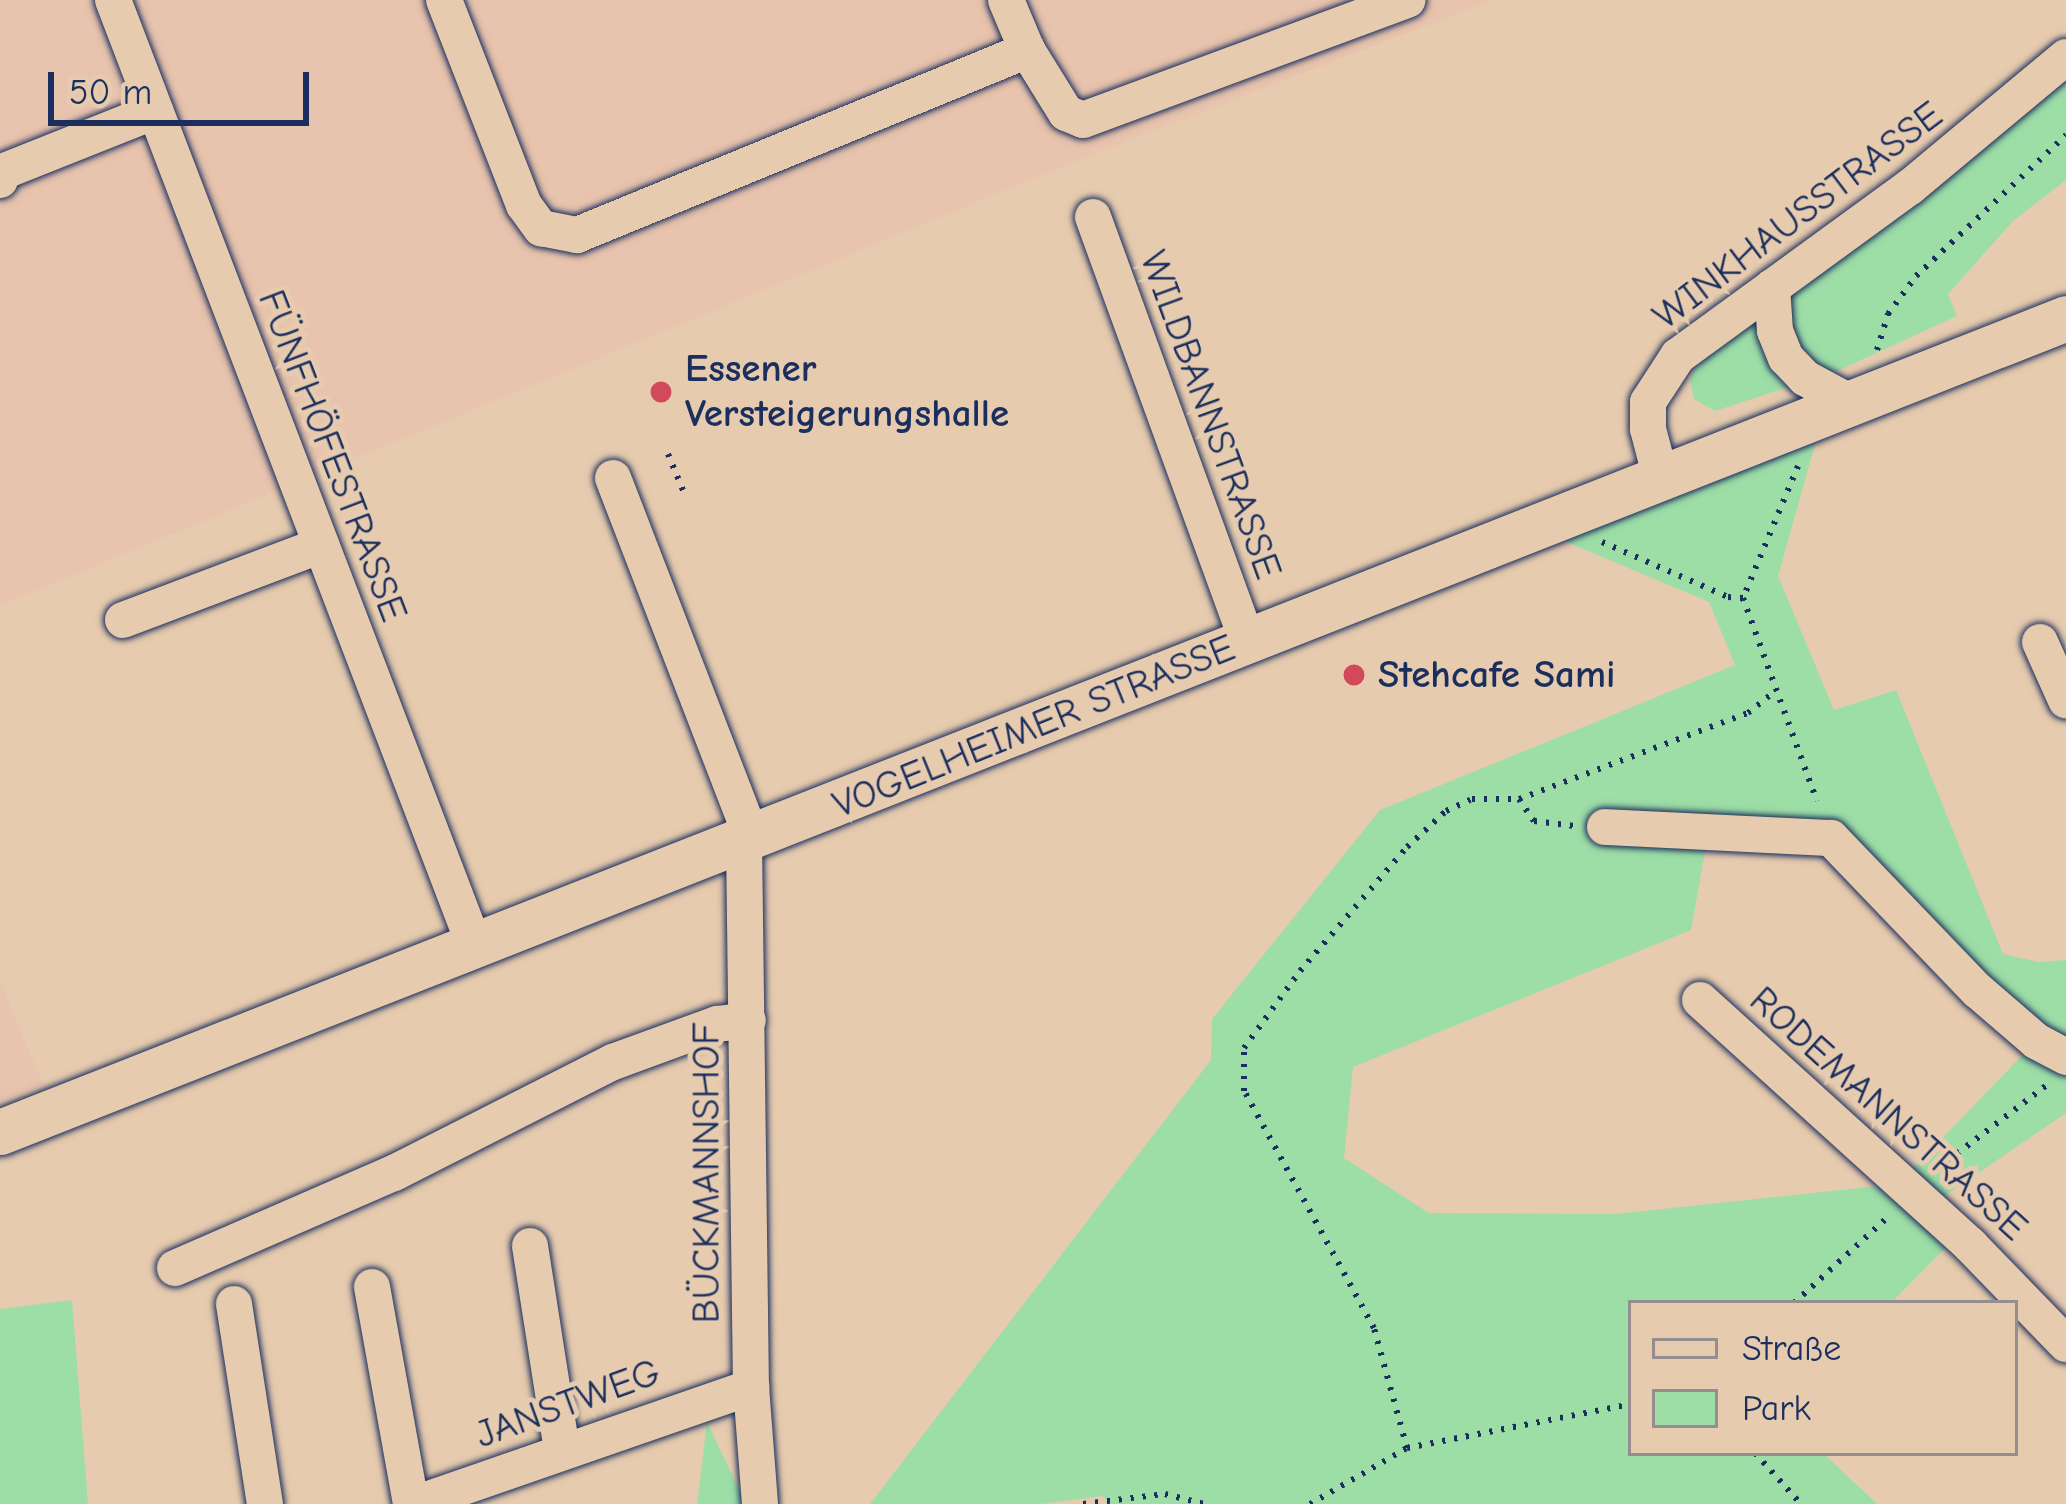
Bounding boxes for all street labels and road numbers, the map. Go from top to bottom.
street label: WINKHAUSSTRASSE [1644,92,1952,340]
street label: WILDBANNSTRASSE [1129,245,1291,585]
street label: FÜNFHÖFESTRASSE [247,284,417,628]
street label: VOGELHEIMER STRASSE [826,625,1242,829]
street label: RODEMANNSTRASSE [1740,977,2036,1251]
street label: BÜCKMANNSHOF [684,1023,730,1323]
street label: JANSTWEG [469,1349,667,1459]

